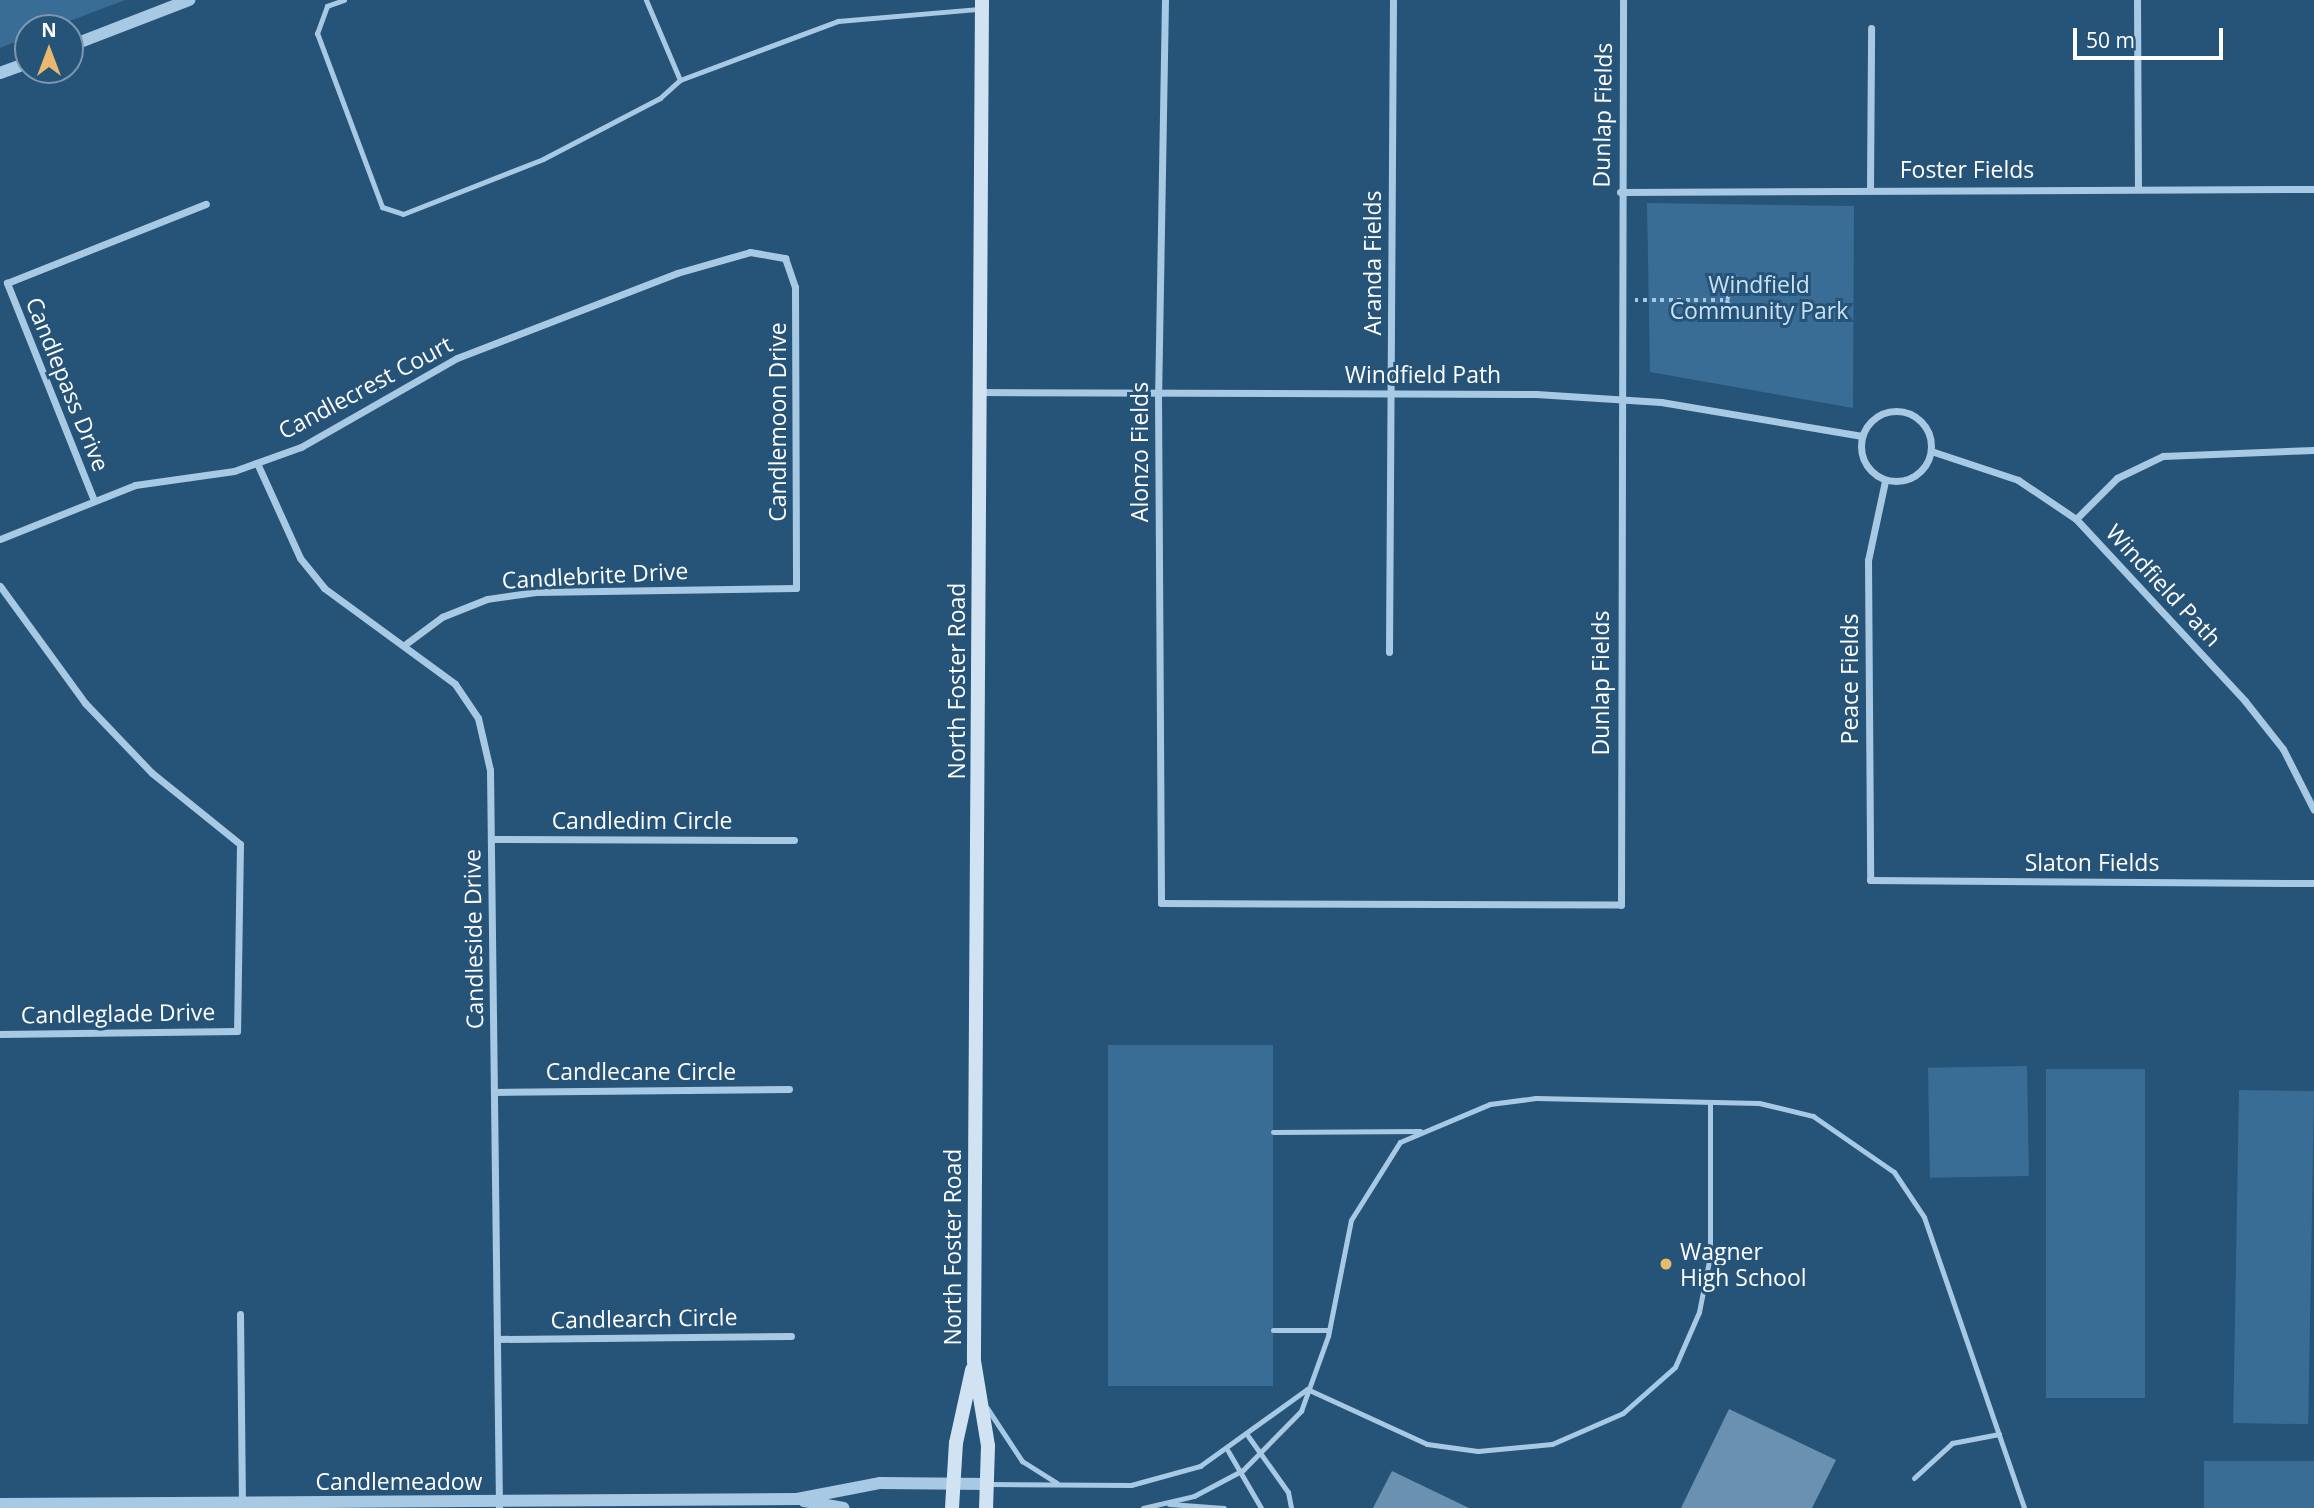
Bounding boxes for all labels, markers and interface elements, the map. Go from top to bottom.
north arrow [14,14,84,84]
scale bar [2076,14,2226,58]
text: N [41,17,57,43]
text: 50 m [2086,26,2135,54]
street label: Dunlap Fields [1587,42,1617,188]
street label: Foster Fields [1900,155,2034,183]
street label: Aranda Fields [1358,190,1386,336]
park label: Windfield Community Park [1670,270,1848,324]
street label: Candlepass Drive [21,293,115,475]
street label: Candlemoon Drive [763,322,791,522]
street label: Candlecrest Court [273,330,457,444]
street label: Windfield Path [1345,360,1501,388]
street label: Alonzo Fields [1125,382,1153,522]
street label: Windfield Path [2101,518,2227,652]
street label: Candlebrite Drive [501,556,689,594]
street label: North Foster Road [942,583,970,779]
street label: Dunlap Fields [1586,611,1614,755]
street label: Peace Fields [1835,614,1863,744]
street label: Candledim Circle [552,806,732,834]
street label: Slaton Fields [2025,848,2159,876]
street label: Candleside Drive [458,849,488,1029]
street label: Candleglade Drive [21,998,215,1028]
street label: Candlecane Circle [546,1057,736,1085]
street label: North Foster Road [938,1149,966,1345]
place label: Wagner High School [1680,1237,1807,1291]
marker: Wagner High School [1658,1256,1674,1272]
street label: Candlearch Circle [550,1303,738,1333]
street label: Candlemeadow [316,1467,482,1495]

